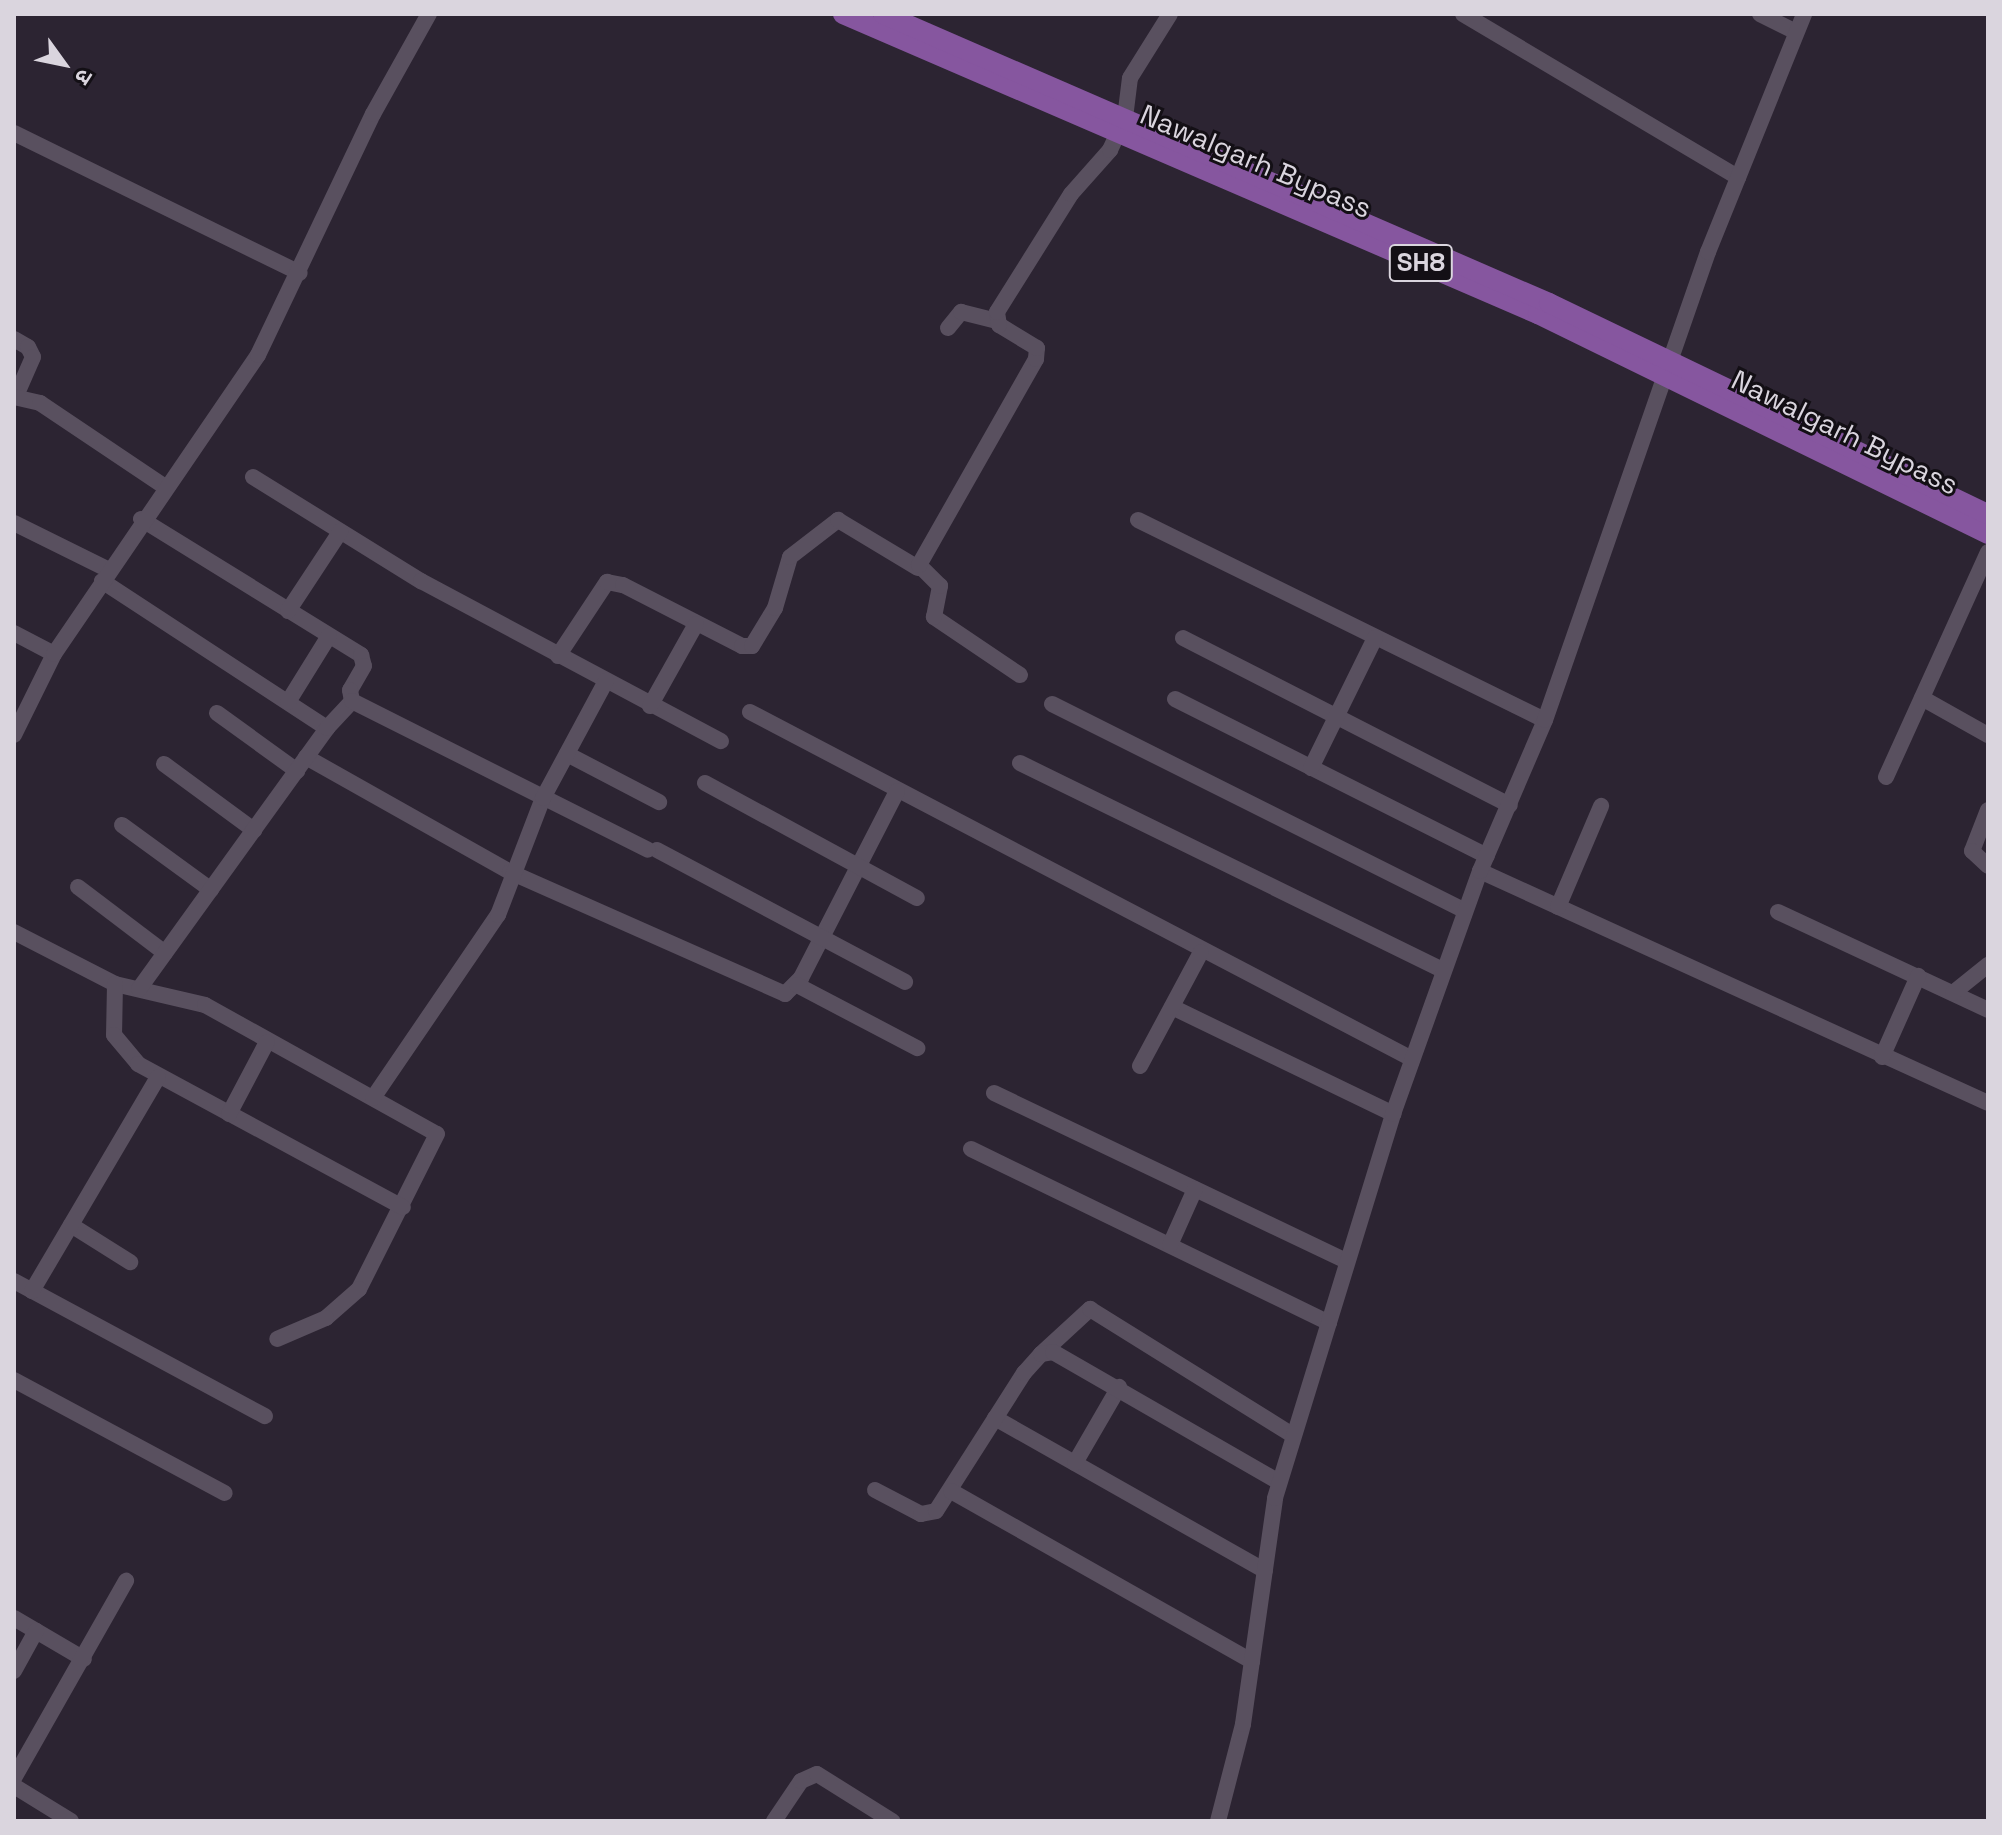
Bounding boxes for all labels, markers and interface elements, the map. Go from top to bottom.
north arrow [24,24,104,104]
text: उ [69,64,99,90]
street label: Nawalgarh Bypass [1135,97,1377,225]
road number: SH8 [1387,241,1455,285]
street label: Nawalgarh Bypass [1726,363,1964,501]

